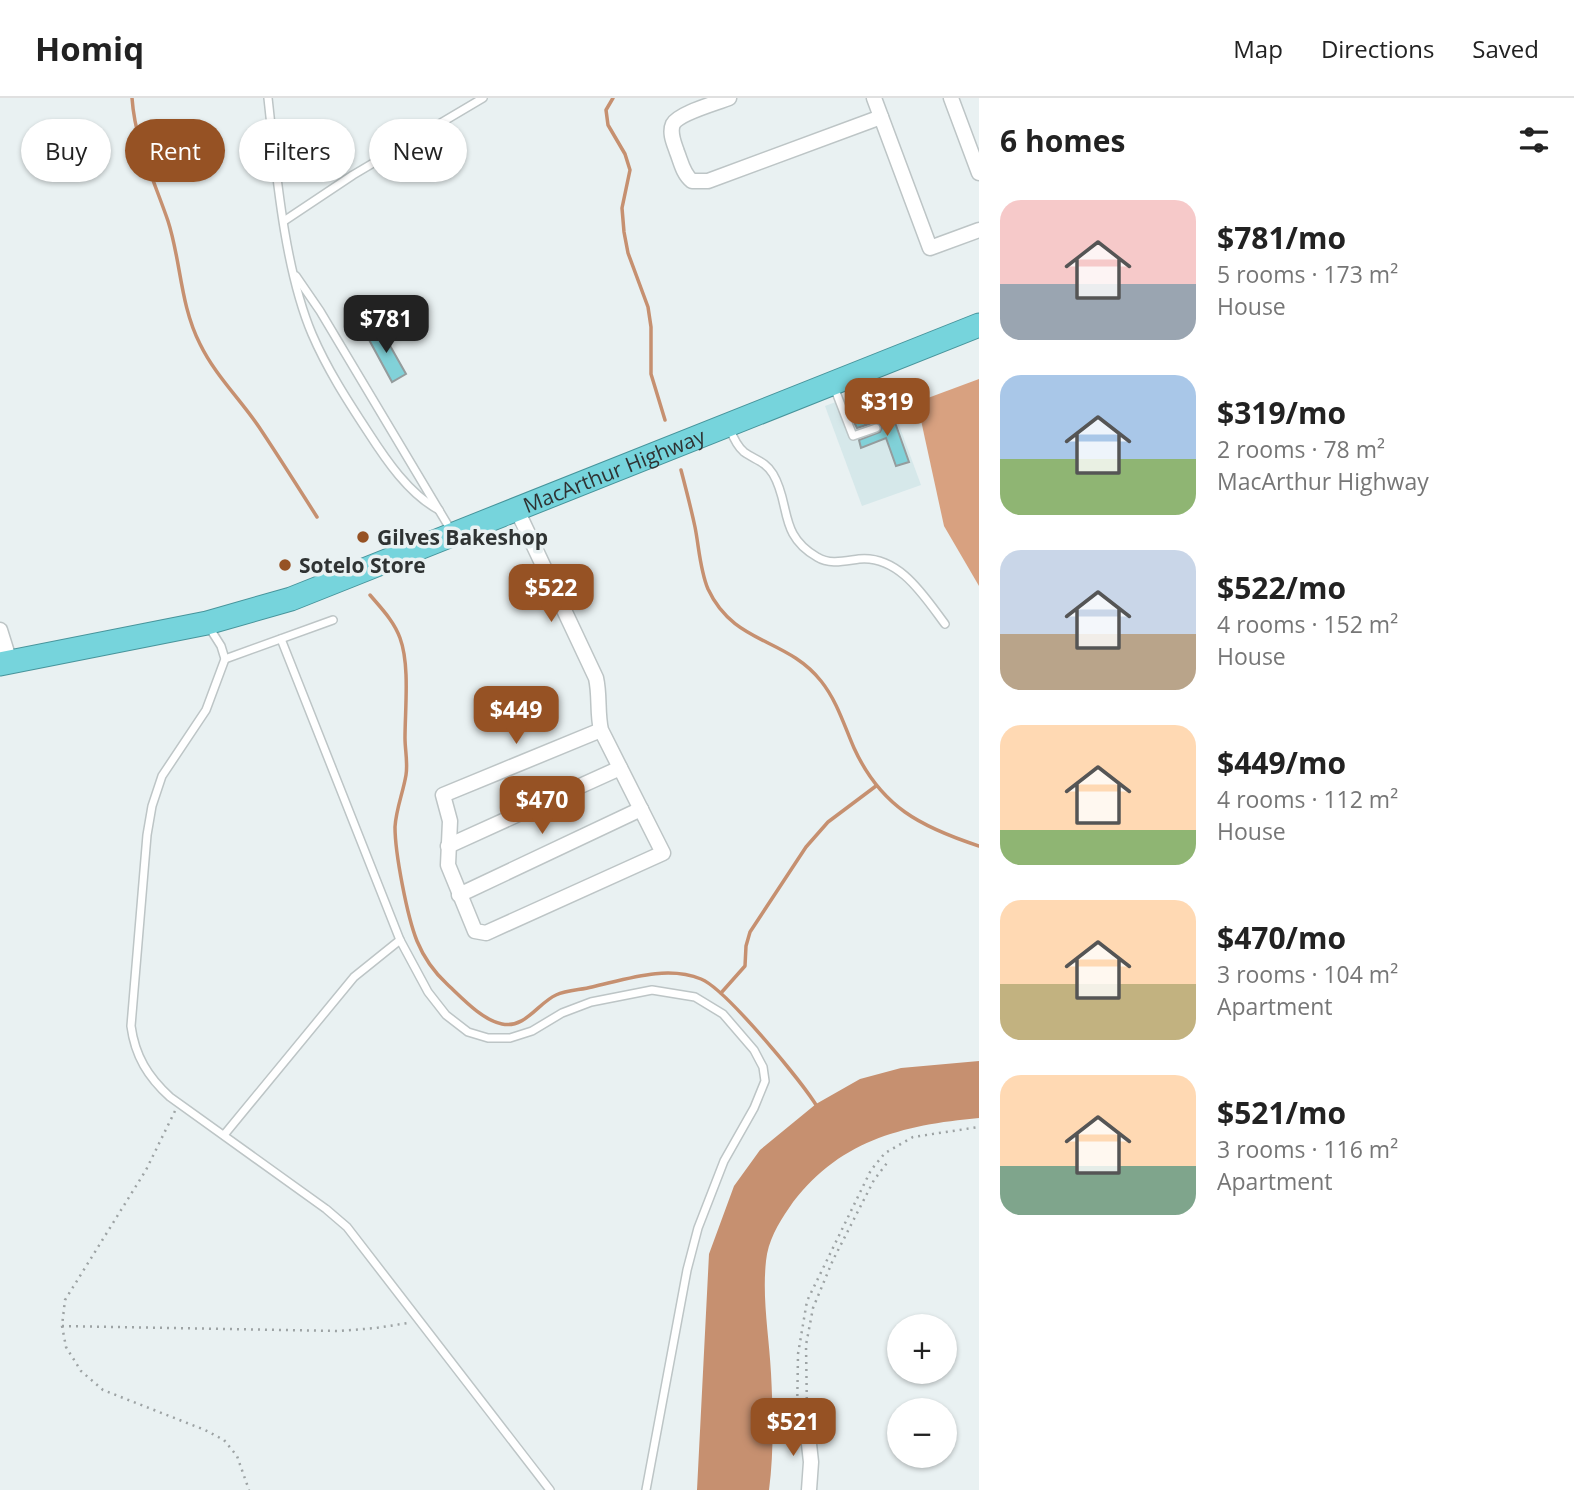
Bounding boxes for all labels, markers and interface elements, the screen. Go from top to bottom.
text: Homiq [35,26,144,71]
text: Map [1233,32,1283,65]
text: Directions [1321,32,1434,65]
text: Saved [1472,32,1539,65]
chip: Buy [21,119,111,182]
chip: Rent [125,119,225,182]
chip: Filters [239,119,355,182]
chip: New [369,119,467,182]
text: 6 homes [1000,120,1125,161]
icon: filters [1515,121,1553,159]
text: $781/mo [1217,217,1346,258]
icon: home [1056,228,1140,312]
text: 5 rooms · 173 m² [1217,258,1398,290]
text: House [1217,290,1286,322]
pin: $781 [345,296,427,355]
text: $781 [360,302,412,334]
pin: $319 [846,378,928,438]
text: $319 [861,385,913,417]
text: $319/mo [1217,392,1346,433]
icon: home [1056,403,1140,487]
street label: MacArthur Highway [519,421,709,519]
text: 2 rooms · 78 m² [1217,433,1385,465]
text: MacArthur Highway [1217,465,1429,497]
place label: Gilves Bakeshop [377,523,548,551]
marker: Gilves Bakeshop [355,529,371,545]
place label: Sotelo Store [299,551,426,579]
marker: Sotelo Store [277,557,293,573]
pin: $522 [510,564,592,624]
text: $522/mo [1217,567,1346,608]
text: $522 [525,571,577,603]
icon: home [1056,578,1140,662]
text: 4 rooms · 152 m² [1217,608,1398,640]
text: House [1217,640,1286,672]
pin: $449 [475,686,557,746]
text: $449 [490,693,542,725]
text: $449/mo [1217,742,1346,783]
icon: home [1056,753,1140,837]
pin: $470 [501,776,583,836]
text: $470 [516,783,568,815]
text: 4 rooms · 112 m² [1217,783,1398,815]
text: House [1217,815,1286,847]
text: $470/mo [1217,917,1346,958]
icon: home [1056,928,1140,1012]
text: 3 rooms · 104 m² [1217,958,1398,990]
text: Apartment [1217,990,1333,1022]
text: $521/mo [1217,1092,1346,1133]
icon: home [1056,1103,1140,1187]
text: 3 rooms · 116 m² [1217,1133,1398,1165]
text: Apartment [1217,1165,1333,1197]
map controls [887,1314,957,1468]
button: + [887,1314,957,1384]
pin: $521 [752,1398,834,1458]
button: − [887,1398,957,1468]
text: $521 [767,1405,819,1437]

